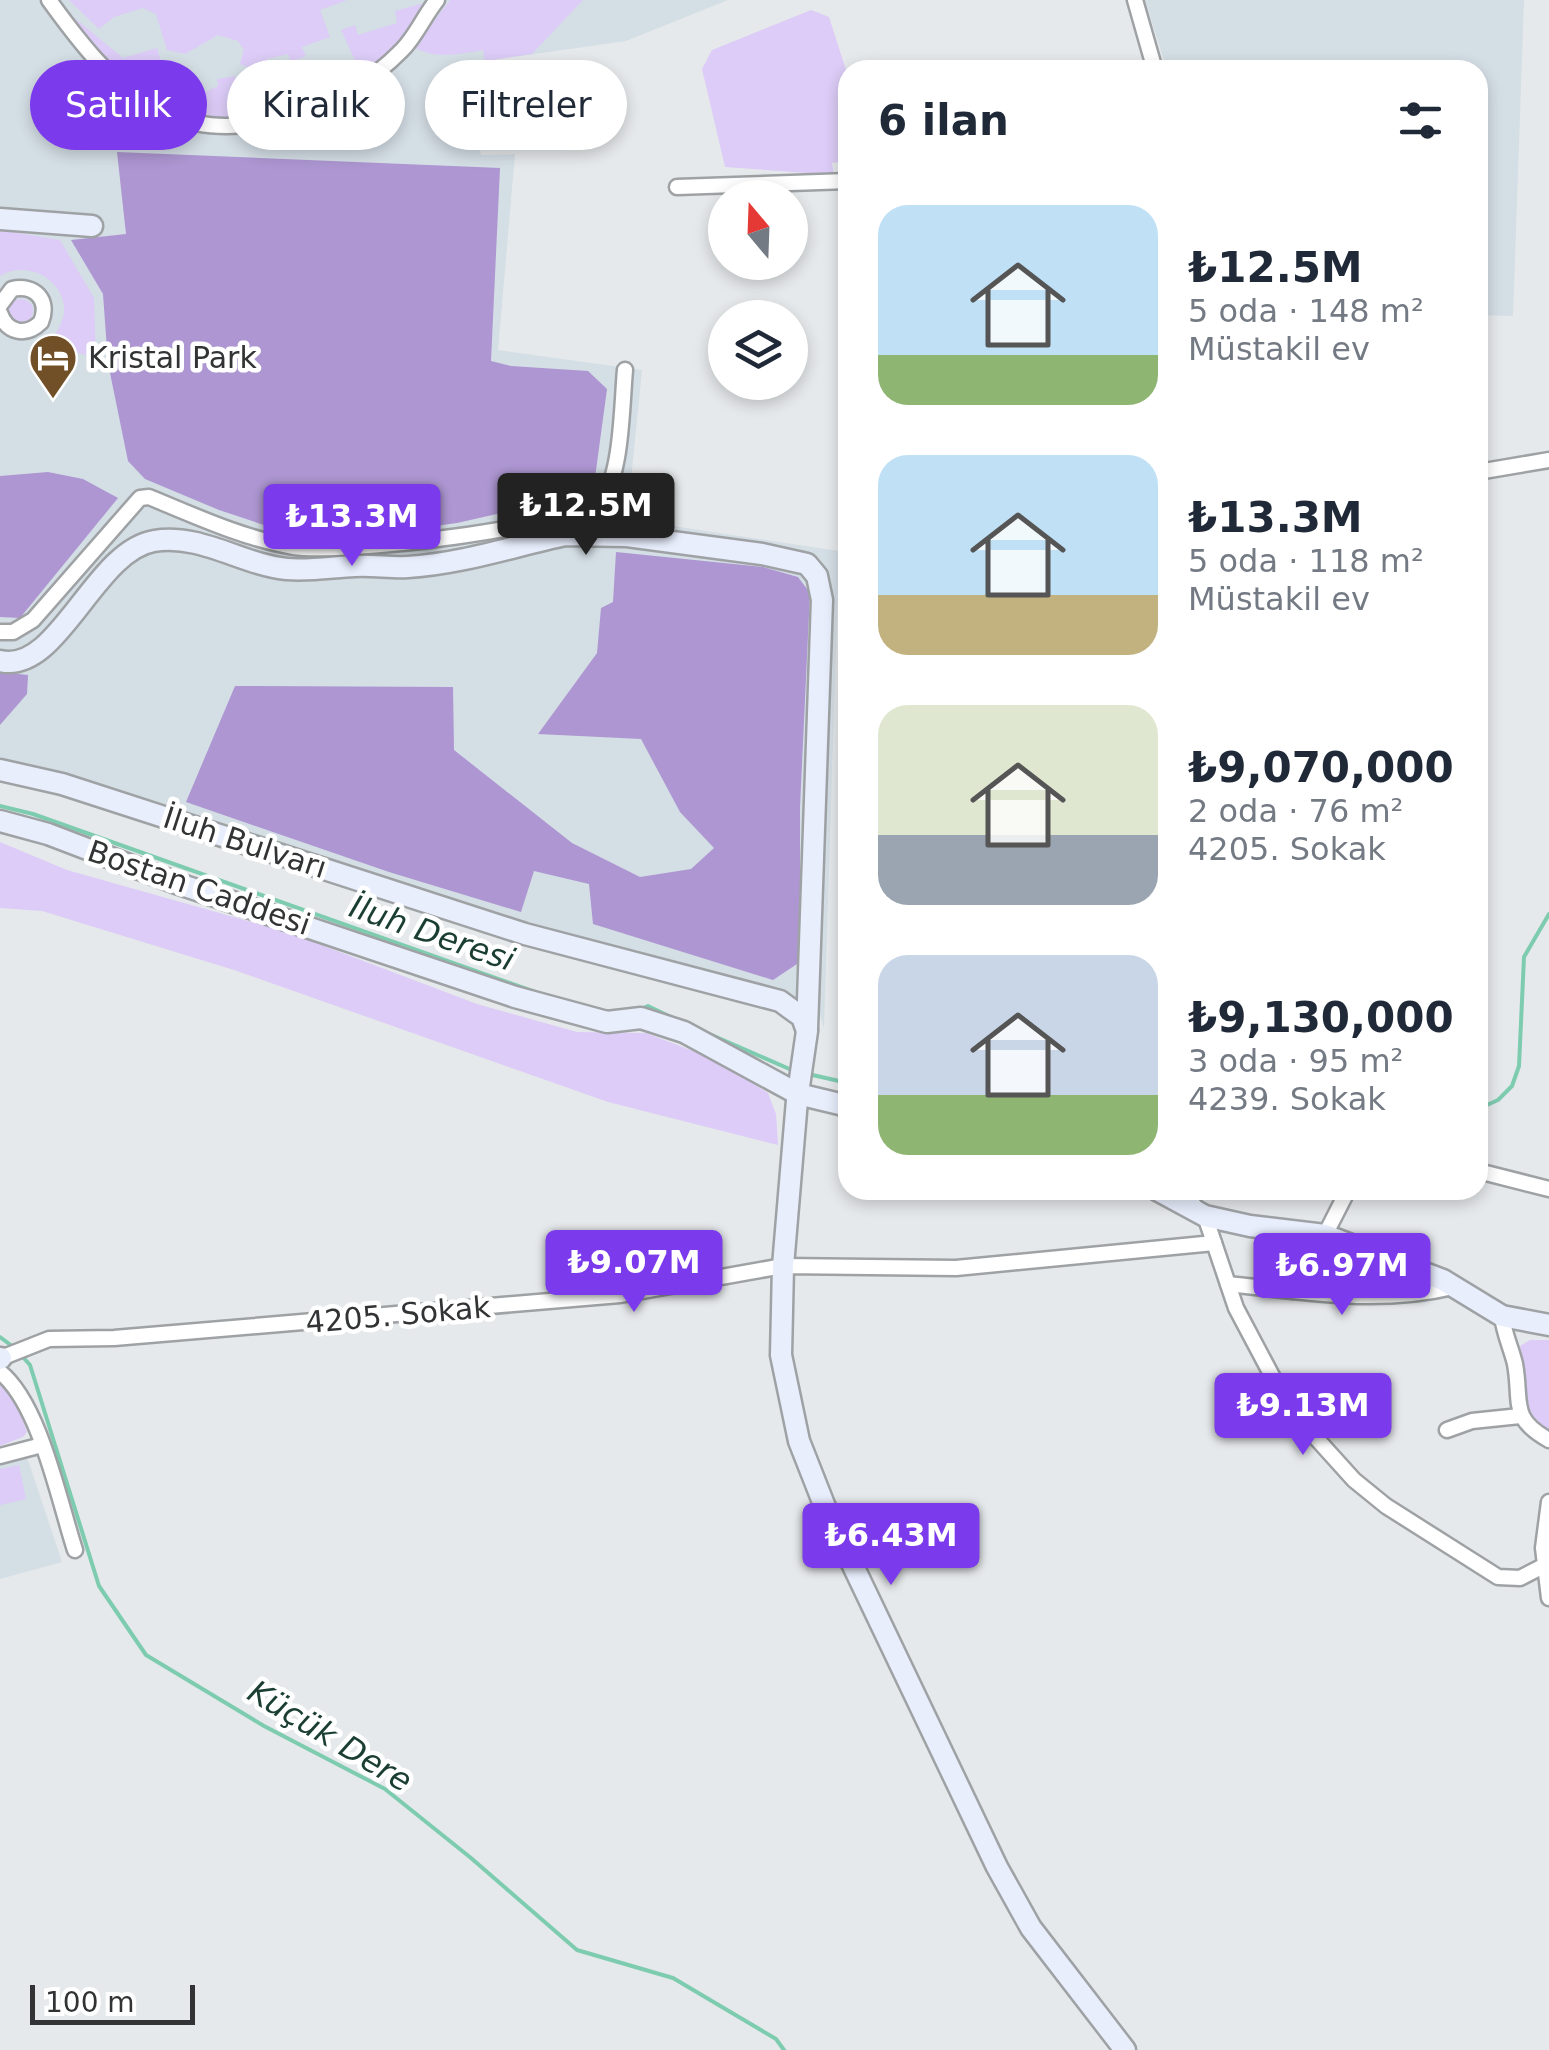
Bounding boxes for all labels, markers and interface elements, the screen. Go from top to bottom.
chip: Satılık [30,60,207,150]
chip: Kiralık [227,60,405,150]
chip: Filtreler [425,60,627,150]
icon: filters [1393,93,1448,148]
text: 6 ilan [878,96,1009,145]
north arrow [708,180,808,280]
map controls [708,180,808,400]
text: ₺12.5M [1188,243,1363,292]
icon: home [958,245,1078,365]
text: 5 oda · 148 m² [1188,292,1424,330]
button: layers [708,300,808,400]
text: Müstakil ev [1188,330,1370,368]
hotel icon: Kristal Park [27,332,79,400]
place label: Kristal Park [88,340,257,375]
pin: ₺12.5M [505,473,667,558]
pin: ₺13.3M [271,484,433,569]
text: ₺12.5M [519,486,653,524]
text: ₺13.3M [1188,493,1363,542]
icon: home [958,495,1078,615]
text: ₺13.3M [285,497,419,535]
text: 5 oda · 118 m² [1188,542,1424,580]
text: Müstakil ev [1188,580,1370,618]
text: ₺9,070,000 [1188,743,1454,792]
icon: home [958,745,1078,865]
text: 2 oda · 76 m² [1188,792,1403,830]
street label: İluh Bulvarı [159,800,331,885]
text: 4205. Sokak [1188,830,1386,868]
street label: Bostan Caddesi [83,833,315,942]
water label: İluh Deresi [345,887,520,979]
text: ₺9,130,000 [1188,993,1454,1042]
icon: home [958,995,1078,1115]
text: 3 oda · 95 m² [1188,1042,1403,1080]
text: 4239. Sokak [1188,1080,1386,1118]
pin: ₺9.07M [553,1230,715,1315]
pin: ₺6.97M [1261,1233,1423,1318]
text: ₺9.07M [567,1243,701,1281]
text: ₺6.97M [1275,1246,1409,1284]
street label: 4205. Sokak [304,1289,492,1340]
pin: ₺9.13M [1222,1373,1384,1458]
text: ₺9.13M [1236,1386,1370,1424]
pin: ₺6.43M [810,1503,972,1588]
text: ₺6.43M [824,1516,958,1554]
water label: Küçük Dere [241,1672,419,1800]
scale bar [30,1980,195,2024]
text: 100 m [45,1986,135,2019]

